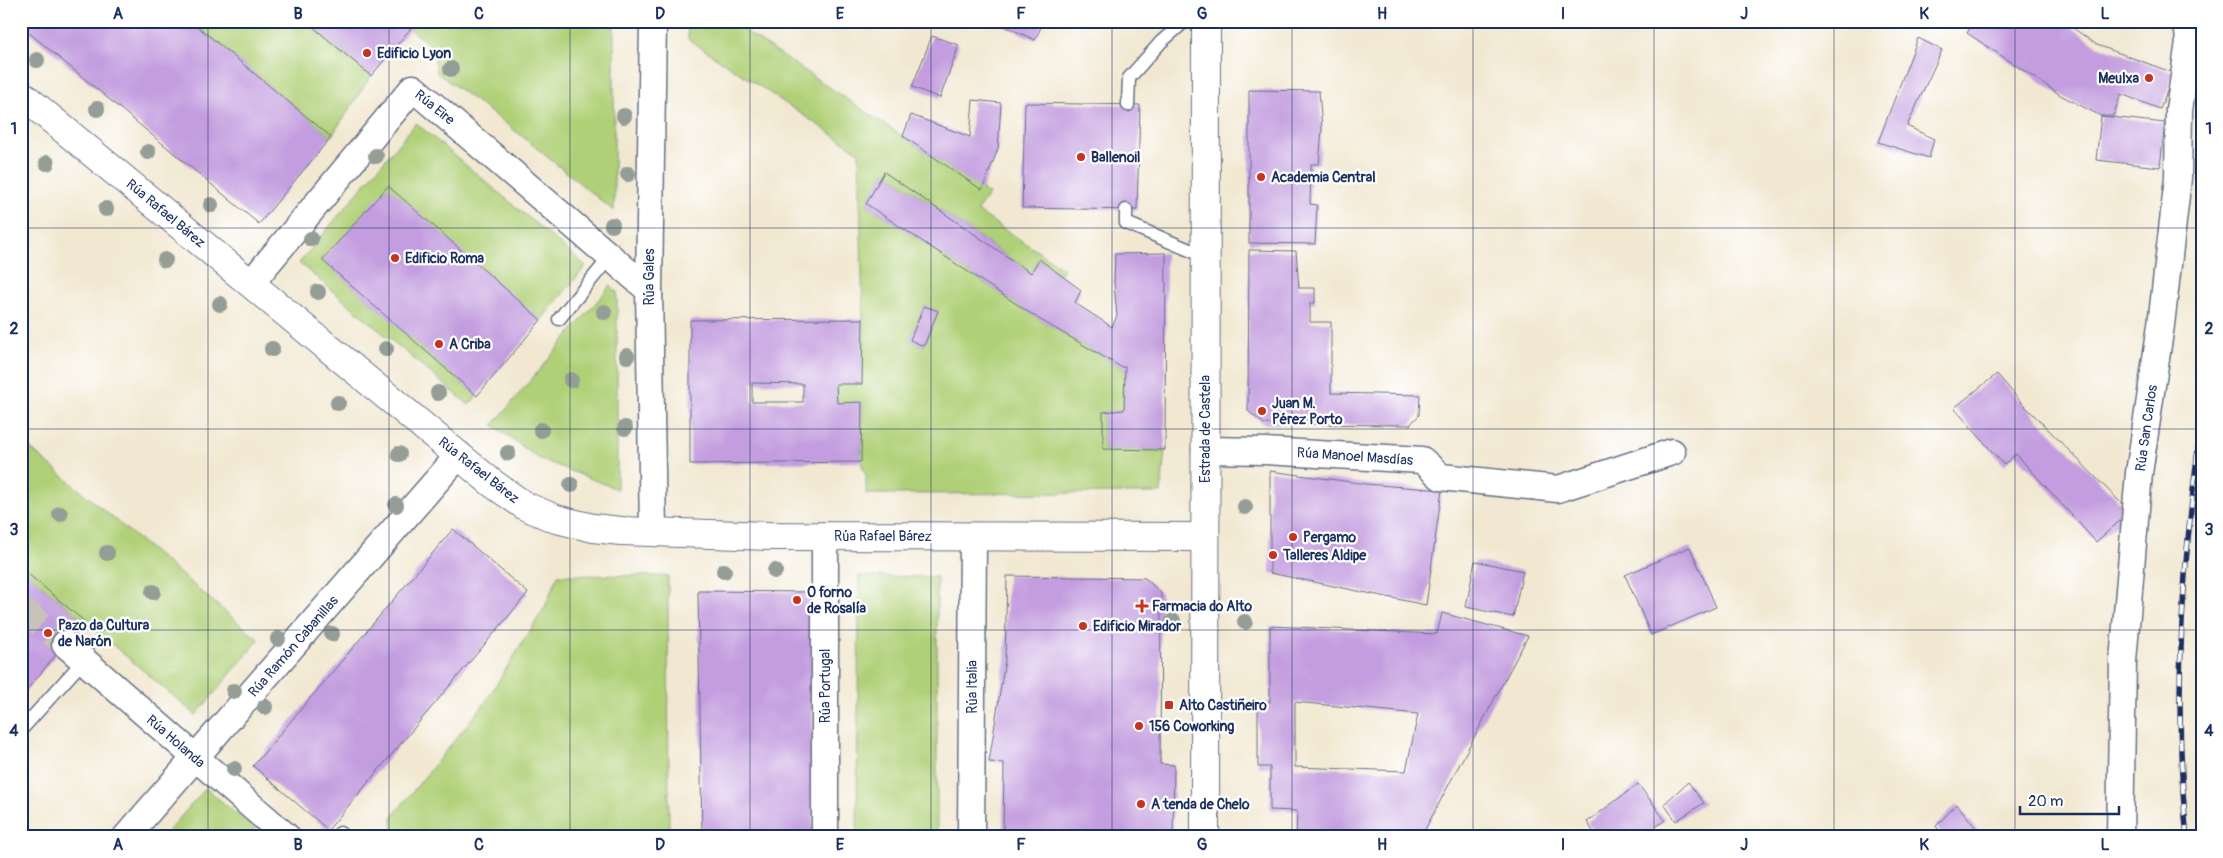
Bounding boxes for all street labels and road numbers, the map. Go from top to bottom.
street label: Rúa Eire [411,86,458,129]
street label: Rúa Rafael Bárez [123,175,209,251]
street label: Rúa Gales [641,248,658,306]
street label: Estrada de Castela [1197,375,1214,483]
street label: Rúa San Carlos [2132,383,2161,473]
street label: Rúa Rafael Bárez [435,434,522,507]
street label: Rúa Manoel Masdías [1296,444,1414,469]
street label: Rúa Rafael Bárez [834,528,932,545]
street label: Rúa Ramón Cabanillas [245,592,342,700]
street label: Rúa Portugal [817,649,834,723]
street label: Rúa Italia [964,660,981,714]
street label: Rúa Holanda [143,711,208,771]

